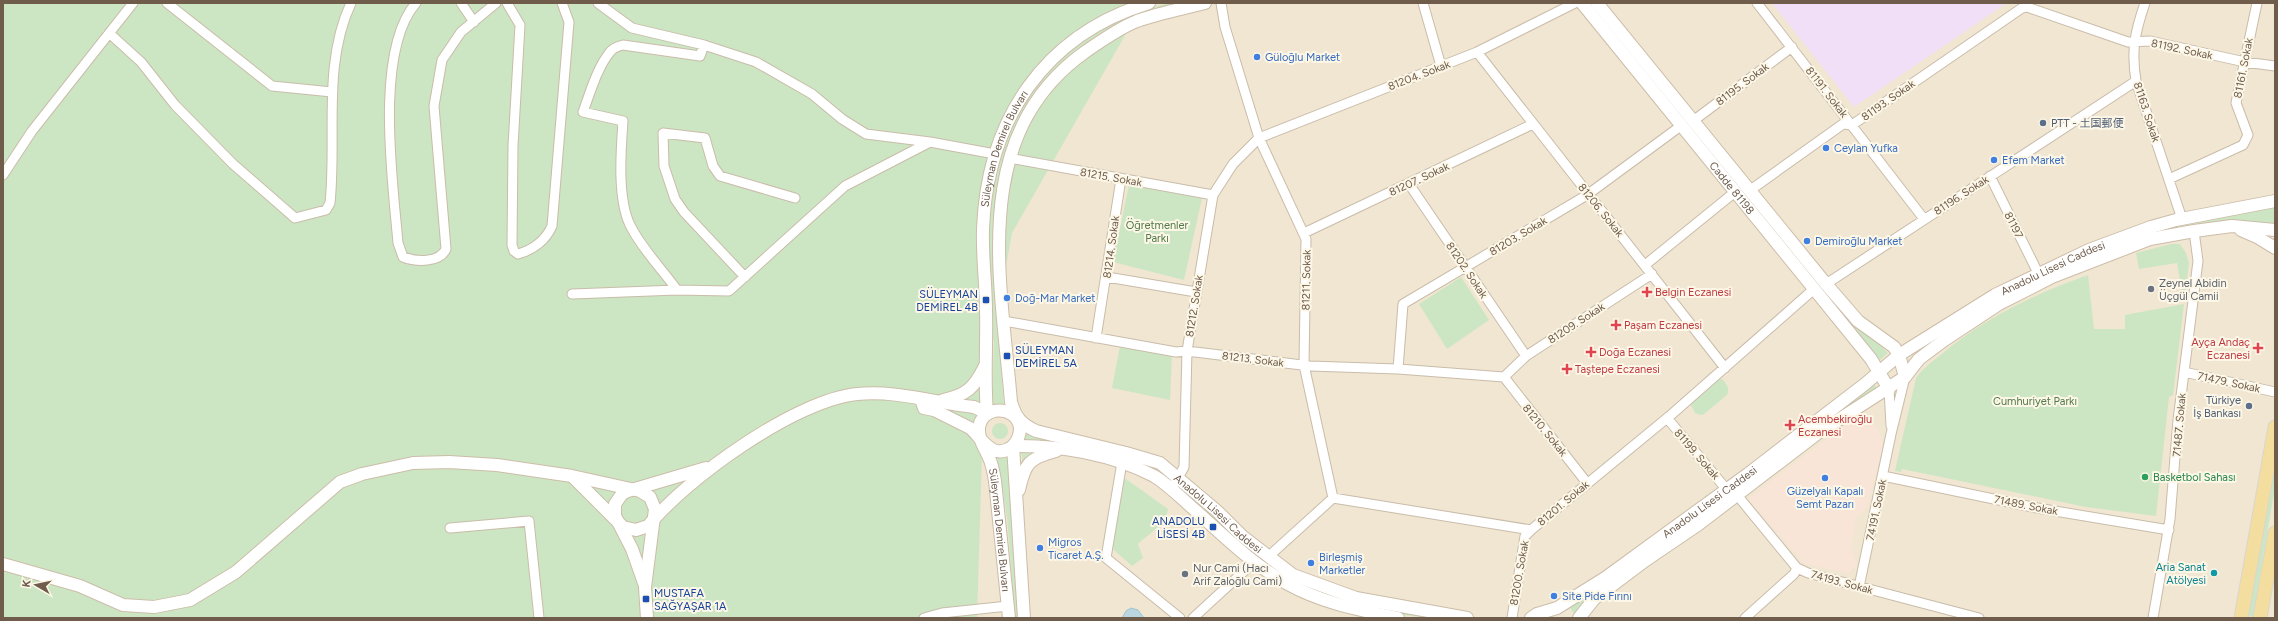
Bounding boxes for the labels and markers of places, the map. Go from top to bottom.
place label: Güloğlu Market [1265,51,1340,64]
marker: Güloğlu Market [1252,52,1262,62]
place label: PTT - 土国郵便 [2051,117,2125,130]
marker: PTT - 土国郵便 [2038,118,2048,128]
place label: Ceylan Yufka [1834,142,1898,155]
marker: Ceylan Yufka [1821,143,1831,153]
place label: Efem Market [2002,154,2065,167]
marker: Efem Market [1989,155,1999,165]
place label: Demiroğlu Market [1815,235,1902,248]
marker: Demiroğlu Market [1802,236,1812,246]
place label: Zeynel Abidin Üçgül Camii [2159,277,2227,303]
marker: Zeynel Abidin Üçgül Camii [2146,284,2156,294]
place label: Belgin Eczanesi [1655,286,1731,299]
place label: SÜLEYMAN DEMİREL 4B [916,287,978,314]
marker: Belgin Eczanesi [1642,287,1652,297]
place label: Doğ-Mar Market [1015,292,1095,305]
marker: Doğ-Mar Market [1002,293,1012,303]
marker: SÜLEYMAN DEMİREL 4B [981,295,991,305]
place label: Paşam Eczanesi [1624,319,1702,332]
marker: Paşam Eczanesi [1611,320,1621,330]
place label: Ayça Andaç Eczanesi [2191,336,2250,362]
place label: SÜLEYMAN DEMİREL 5A [1015,343,1078,370]
marker: Ayça Andaç Eczanesi [2253,343,2263,353]
place label: Doğa Eczanesi [1599,346,1671,359]
marker: Doğa Eczanesi [1586,347,1596,357]
marker: SÜLEYMAN DEMİREL 5A [1002,351,1012,361]
place label: Taştepe Eczanesi [1575,363,1660,376]
marker: Taştepe Eczanesi [1562,364,1572,374]
place label: Türkiye İş Bankası [2193,394,2241,420]
marker: Türkiye İş Bankası [2244,401,2254,411]
place label: Acembekiroğlu Eczanesi [1798,413,1872,439]
marker: Acembekiroğlu Eczanesi [1785,420,1795,430]
place label: Basketbol Sahası [2153,471,2236,484]
marker: Basketbol Sahası [2140,472,2150,482]
marker: Güzelyalı Kapalı Semt Pazarı [1820,473,1830,483]
place label: Güzelyalı Kapalı Semt Pazarı [1787,485,1863,511]
place label: ANADOLU LİSESİ 4B [1152,515,1205,541]
marker: ANADOLU LİSESİ 4B [1208,522,1218,532]
place label: Migros Ticaret A.Ş. [1048,536,1104,562]
marker: Migros Ticaret A.Ş. [1035,543,1045,553]
place label: Birleşmiş Marketler [1319,551,1365,577]
marker: Birleşmiş Marketler [1306,558,1316,568]
place label: Aria Sanat Atölyesi [2156,561,2206,587]
place label: Nur Cami (Hacı Arif Zaloğlu Cami) [1193,562,1282,588]
marker: Aria Sanat Atölyesi [2209,568,2219,578]
marker: Nur Cami (Hacı Arif Zaloğlu Cami) [1180,569,1190,579]
place label: MUSTAFA SAĞYAŞAR 1A [654,587,727,613]
place label: Site Pide Fırını [1562,590,1632,603]
marker: Site Pide Fırını [1549,591,1559,601]
marker: MUSTAFA SAĞYAŞAR 1A [641,594,651,604]

